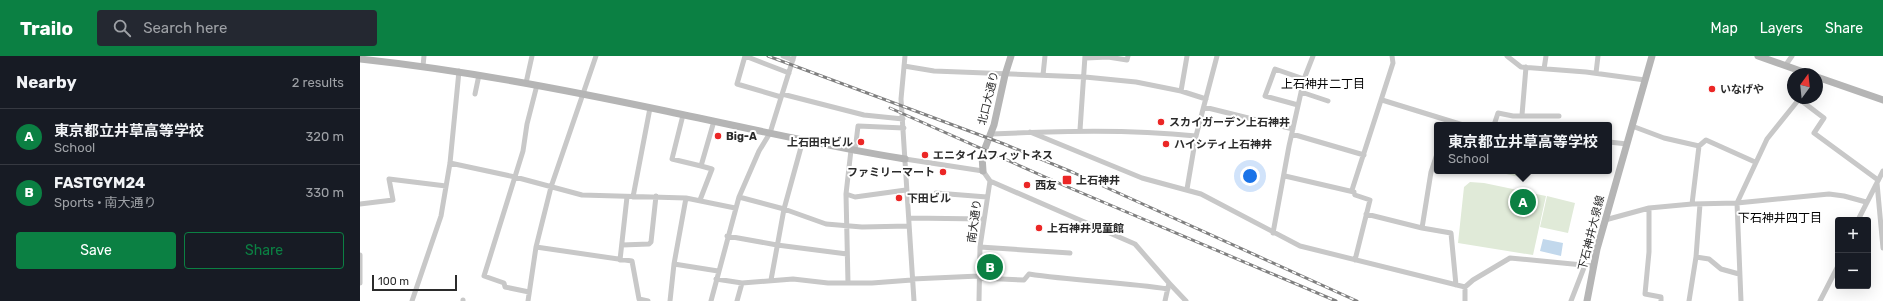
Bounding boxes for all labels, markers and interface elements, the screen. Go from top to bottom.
search box [97,10,377,46]
text: Trailo [20,17,73,40]
icon: search [111,17,133,39]
text: Search here [143,19,227,37]
text: Map [1711,20,1738,37]
text: Layers [1760,20,1803,37]
text: Share [1825,20,1863,37]
north arrow [1787,68,1823,104]
street label: 北口大通り [976,70,1001,126]
text: Nearby [16,72,77,92]
text: 2 results [292,75,344,90]
district label: 上石神井二丁目 [1281,77,1365,91]
place label: いなげや [1720,83,1764,96]
marker: いなげや [1707,84,1717,94]
place label: スカイガーデン上石神井 [1169,116,1290,129]
marker: スカイガーデン上石神井 [1156,117,1166,127]
text: 東京都立井草高等学校 [54,122,204,140]
popup [1434,122,1612,174]
text: A [24,129,34,144]
text: 320 m [306,129,344,144]
place label: Big-A [726,130,757,143]
marker: Big-A [713,131,723,141]
text: 東京都立井草高等学校 [1448,133,1598,151]
place label: 上石田中ビル [787,136,853,149]
marker: 上石田中ビル [856,137,866,147]
place label: ハイシティ上石神井 [1174,138,1272,151]
marker: ハイシティ上石神井 [1161,139,1171,149]
text: School [54,140,95,155]
place label: エニタイムフィットネス [933,149,1053,162]
marker: エニタイムフィットネス [920,150,930,160]
text: School [1448,151,1489,166]
place label: ファミリーマート [847,166,935,179]
your location [1240,166,1260,186]
marker: ファミリーマート [938,167,948,177]
text: FASTGYM24 [54,174,145,192]
marker: 上石神井 [1061,174,1073,186]
place label: 上石神井 [1076,174,1120,187]
place label: 西友 [1035,179,1057,192]
marker: 西友 [1022,180,1032,190]
text: B [24,185,34,200]
text: 330 m [305,185,344,200]
pin: A [1510,187,1536,217]
place label: 下田ビル [907,192,951,205]
marker: 下田ビル [894,193,904,203]
street label: 下石神井大泉線 [1576,194,1607,272]
text: Sports · 南大通り [54,195,157,210]
street label: 南大通り [965,198,984,244]
district label: 下石神井四丁目 [1738,211,1822,225]
map controls [1835,217,1871,289]
button: + [1835,217,1871,253]
place label: 上石神井児童館 [1047,222,1124,235]
marker: 上石神井児童館 [1034,223,1044,233]
button: Save [16,232,176,269]
button: Share [184,232,344,269]
pin: B [977,252,1003,282]
button: − [1835,253,1871,289]
scale bar [372,273,457,292]
text: 100 m [378,275,409,288]

